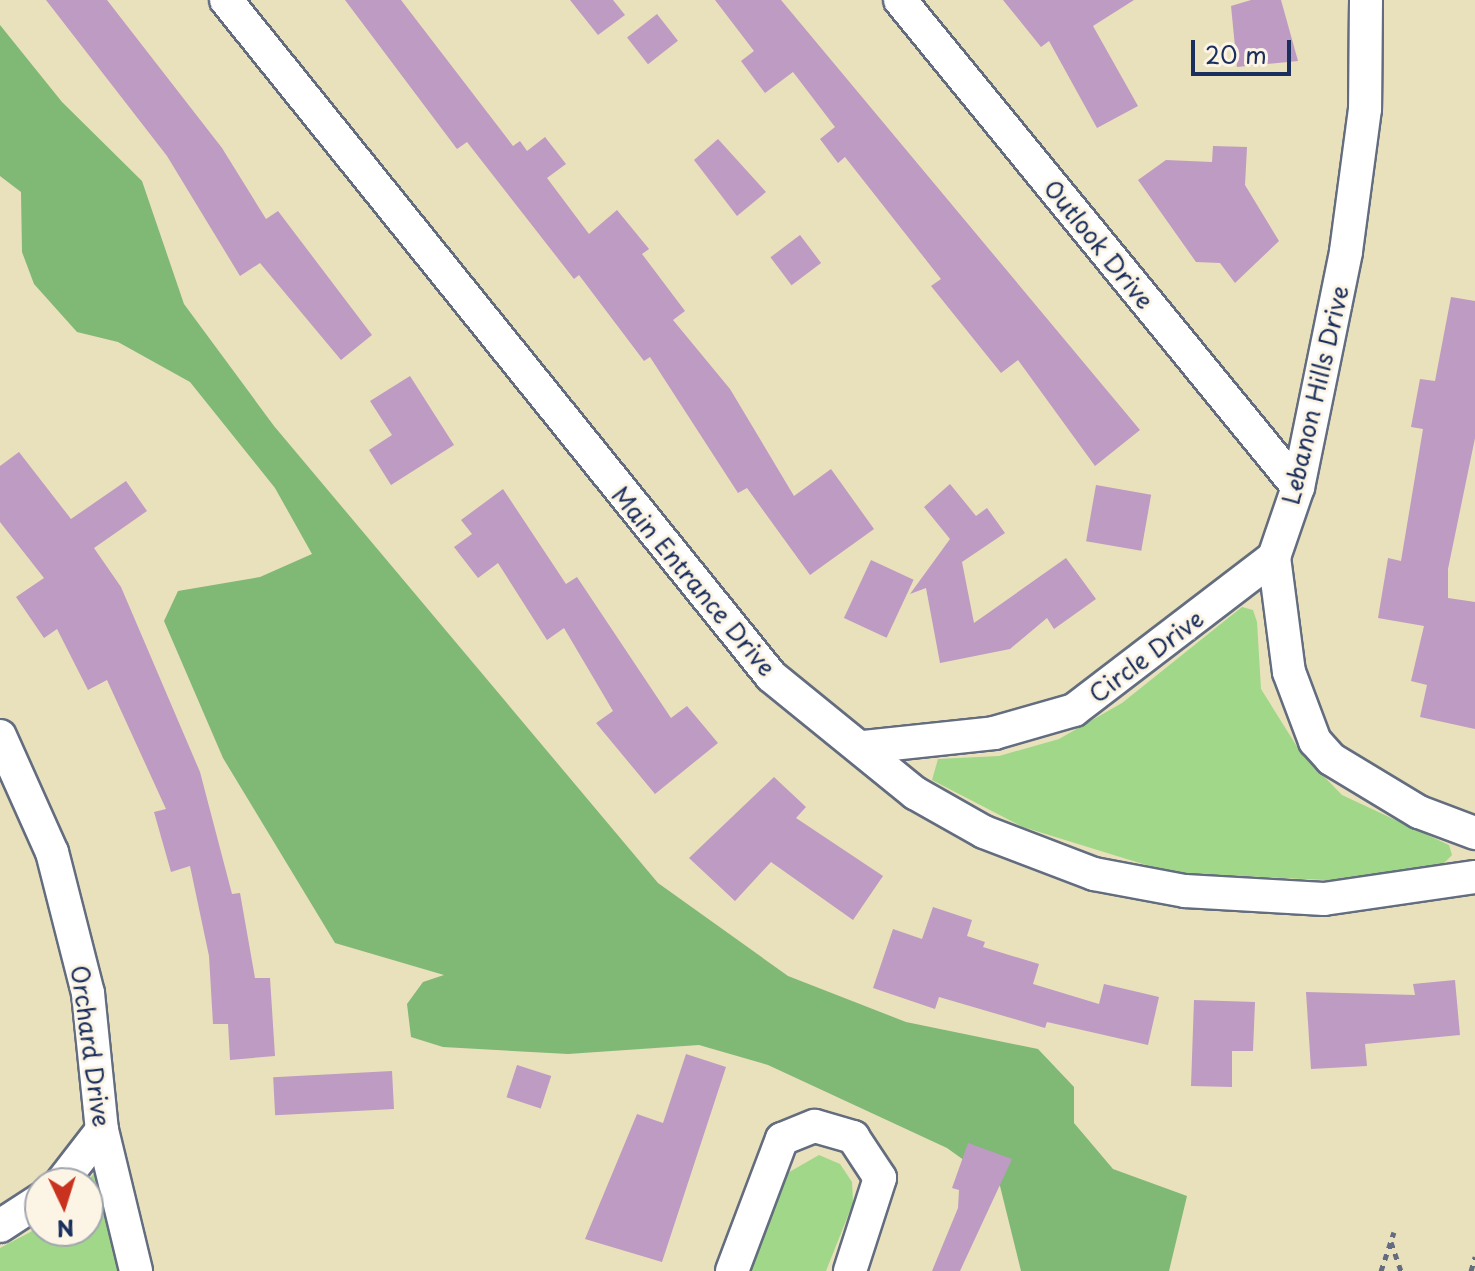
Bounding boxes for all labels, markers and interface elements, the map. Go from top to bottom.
scale bar [1195,24,1295,74]
text: 20 m [1205,36,1267,72]
street label: Outlook Drive [1038,174,1160,314]
street label: Lebanon Hills Drive [1276,283,1354,507]
street label: Main Entrance Drive [606,480,782,682]
street label: Circle Drive [1082,603,1210,709]
street label: Orchard Drive [65,962,117,1130]
north arrow [24,1167,104,1247]
text: N [56,1212,75,1247]

